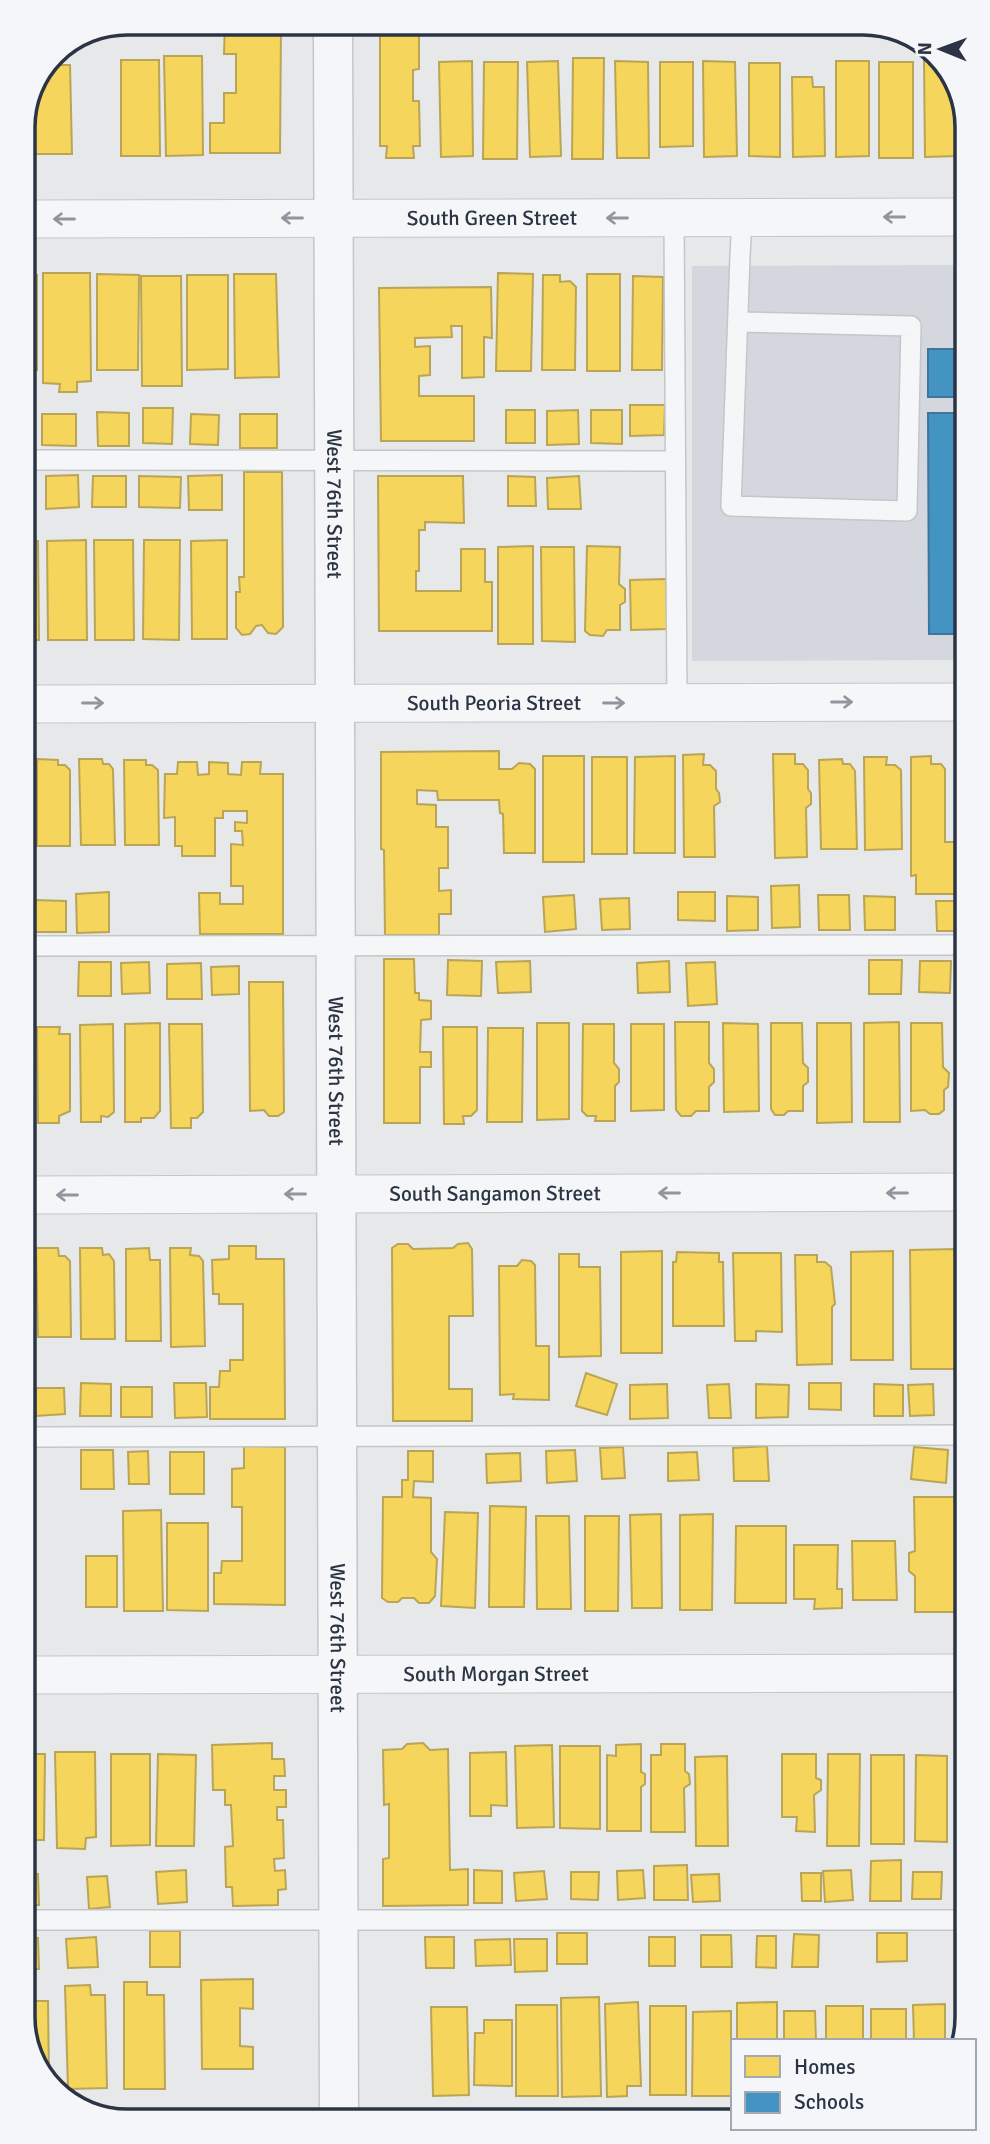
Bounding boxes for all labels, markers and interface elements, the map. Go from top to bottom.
north arrow [906,14,976,84]
text: N [913,42,937,56]
street label: South Green Street [407,205,577,231]
one-way arrow [882,210,905,224]
one-way arrow [280,211,303,225]
one-way arrow [606,211,629,225]
one-way arrow [53,212,76,226]
street label: West 76th Street [321,429,348,579]
street label: South Peoria Street [407,690,581,716]
one-way arrow [830,695,853,709]
one-way arrow [81,696,104,710]
one-way arrow [603,696,626,710]
street label: West 76th Street [323,996,349,1146]
street label: South Sangamon Street [389,1180,601,1207]
one-way arrow [658,1186,681,1200]
one-way arrow [885,1186,908,1200]
one-way arrow [283,1187,306,1201]
one-way arrow [56,1188,79,1202]
street label: West 76th Street [324,1563,351,1713]
street label: South Morgan Street [403,1661,589,1687]
legend [731,2039,976,2130]
text: Homes [794,2054,856,2080]
text: Schools [794,2089,864,2115]

